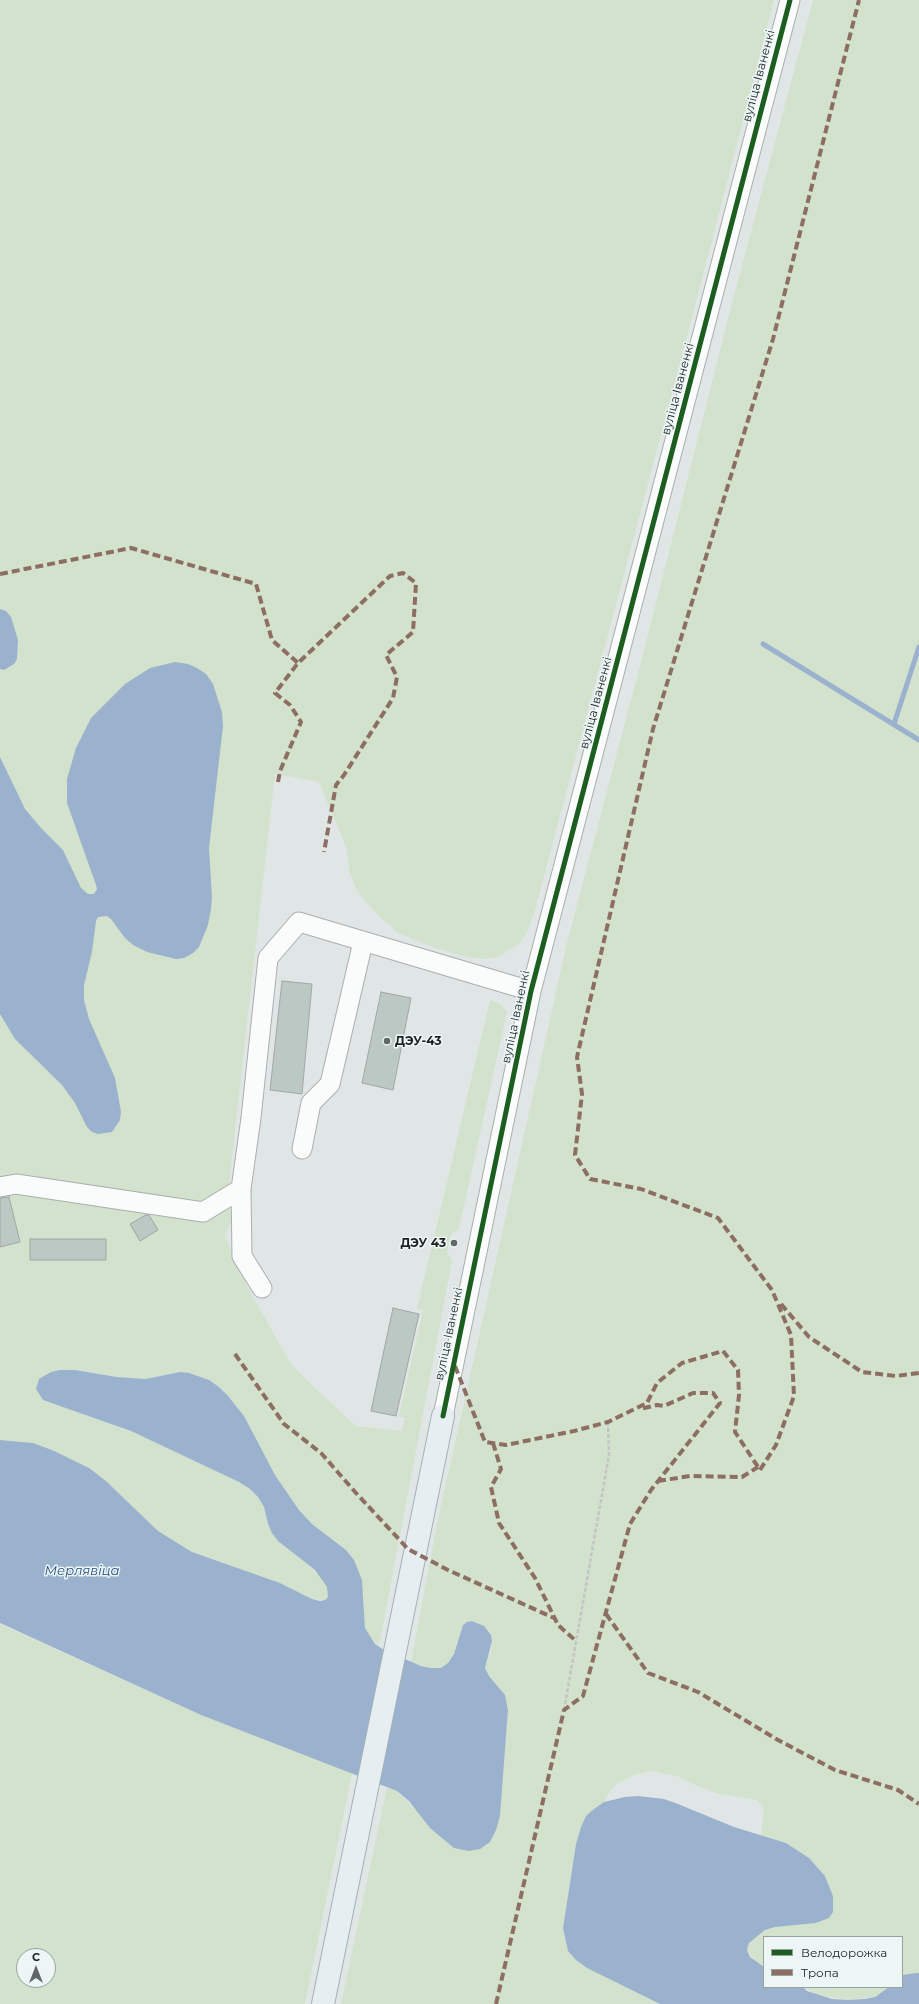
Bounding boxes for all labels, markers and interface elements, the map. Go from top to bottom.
street label: вуліца Іваненкі [740,28,778,124]
street label: вуліца Іваненкі [659,341,697,437]
street label: вуліца Іваненкі [577,655,615,751]
street label: вуліца Іваненкі [499,969,533,1065]
place label: ДЭУ-43 [395,1034,442,1048]
marker: ДЭУ-43 [382,1036,392,1046]
place label: ДЭУ 43 [400,1236,446,1250]
marker: ДЭУ 43 [449,1238,459,1248]
street label: вуліца Іваненкі [432,1286,466,1382]
water label: Мерлявіца [45,1563,119,1579]
legend [763,1936,903,1988]
text: Велодорожка [801,1945,887,1960]
north arrow [16,1948,56,1988]
text: С [32,1950,40,1964]
text: Тропа [801,1965,839,1980]

